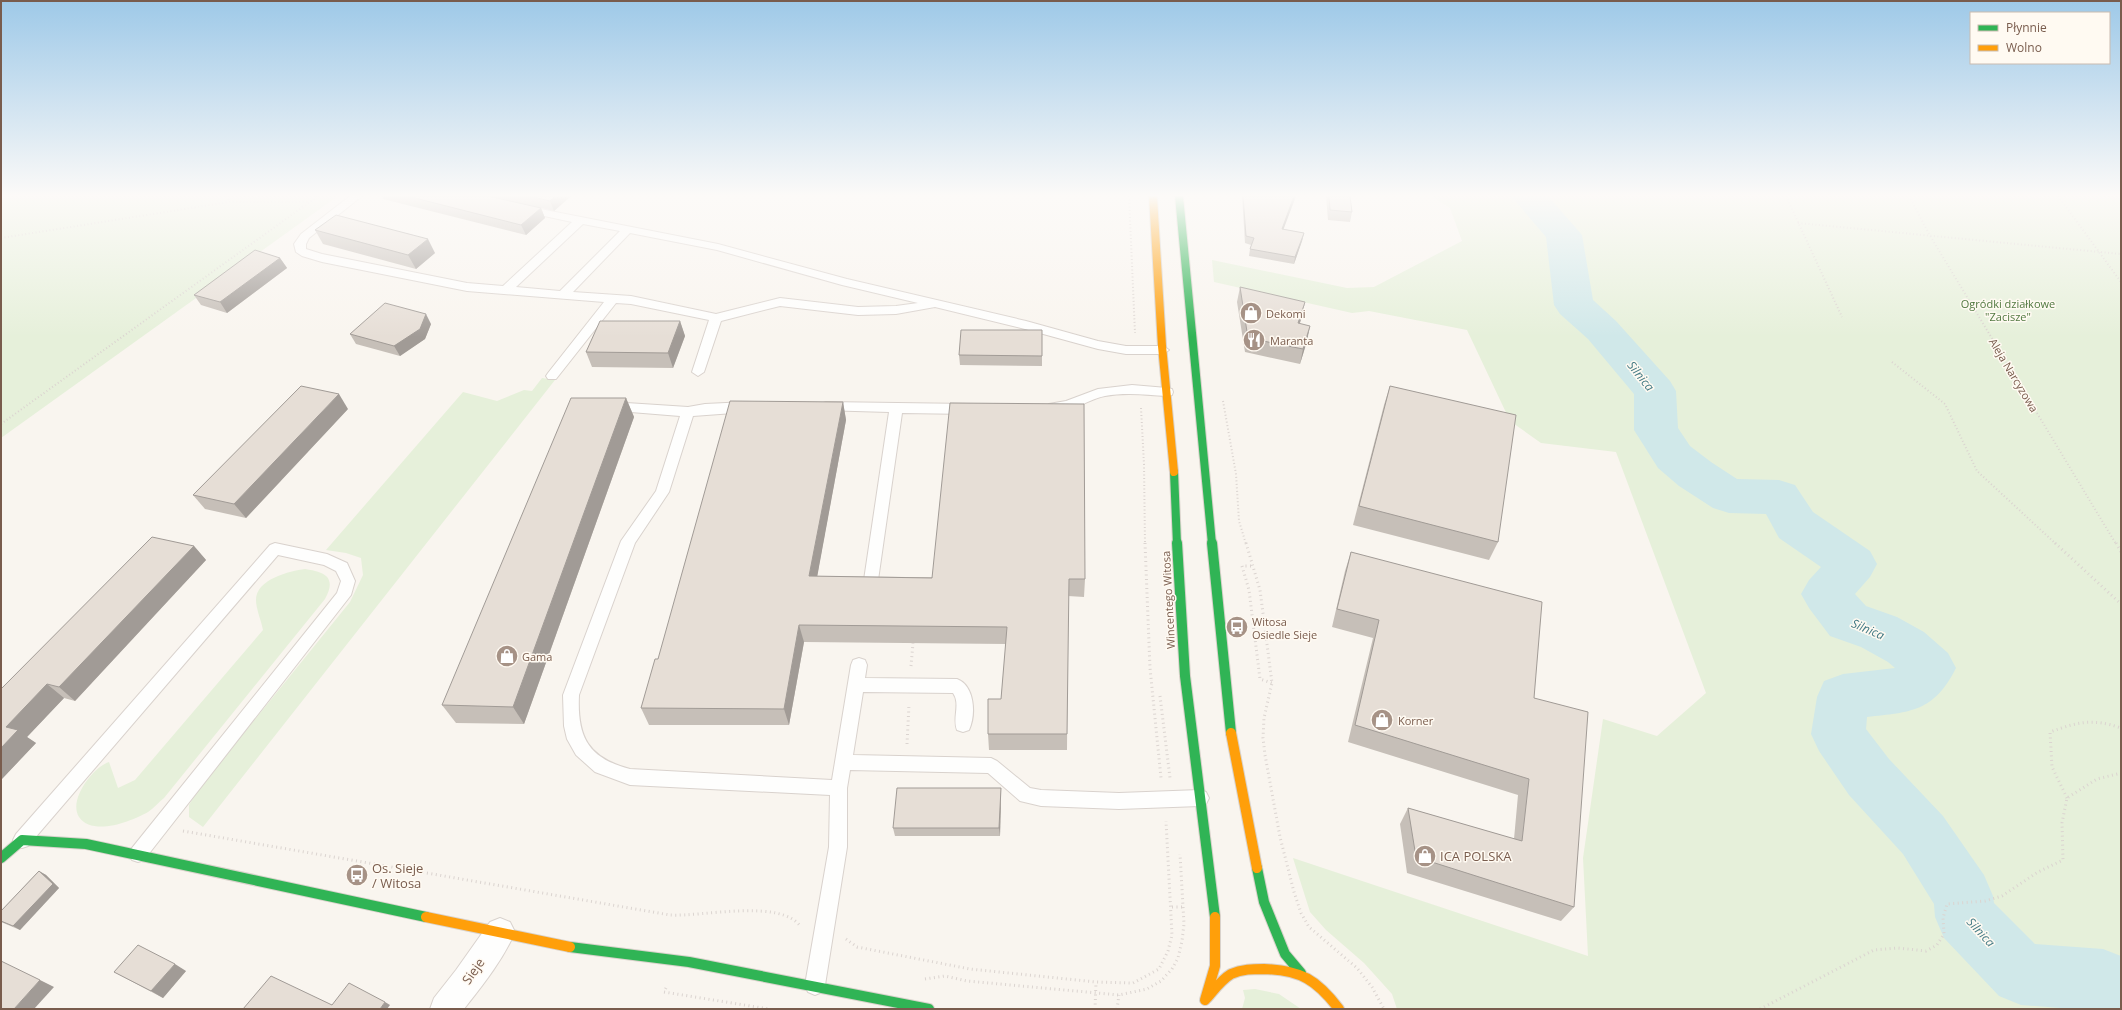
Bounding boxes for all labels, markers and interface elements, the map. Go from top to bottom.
legend [1970,12,2110,64]
text: Płynnie [2006,19,2047,36]
text: Wolno [2006,39,2042,56]
park label: Ogródki działkowe "Zacisze" [1961,296,2055,324]
shop icon: Dekomi [1238,300,1264,326]
place label: Dekomi [1266,306,1306,321]
restaurant icon: Maranta [1241,327,1267,353]
place label: Maranta [1270,333,1313,348]
street label: Aleja Narcyzowa [1986,335,2042,415]
water label: Silnica [1624,357,1659,395]
street label: Wincentego Witosa [1158,551,1178,649]
bus stop icon: Witosa Osiedle Sieje [1224,614,1250,640]
place label: Witosa Osiedle Sieje [1252,614,1317,642]
water label: Silnica [1849,614,1887,644]
shop icon: Gama [494,643,520,669]
place label: Gama [522,649,552,664]
shop icon: Korner [1369,707,1395,733]
place label: Korner [1398,713,1434,728]
shop icon: ICA POLSKA [1412,843,1438,869]
place label: ICA POLSKA [1440,847,1512,865]
place label: Os. Sieje / Witosa [372,859,423,892]
bus stop icon: Os. Sieje / Witosa [344,862,370,888]
water label: Silnica [1963,914,1999,950]
street label: Sieje [458,954,488,988]

